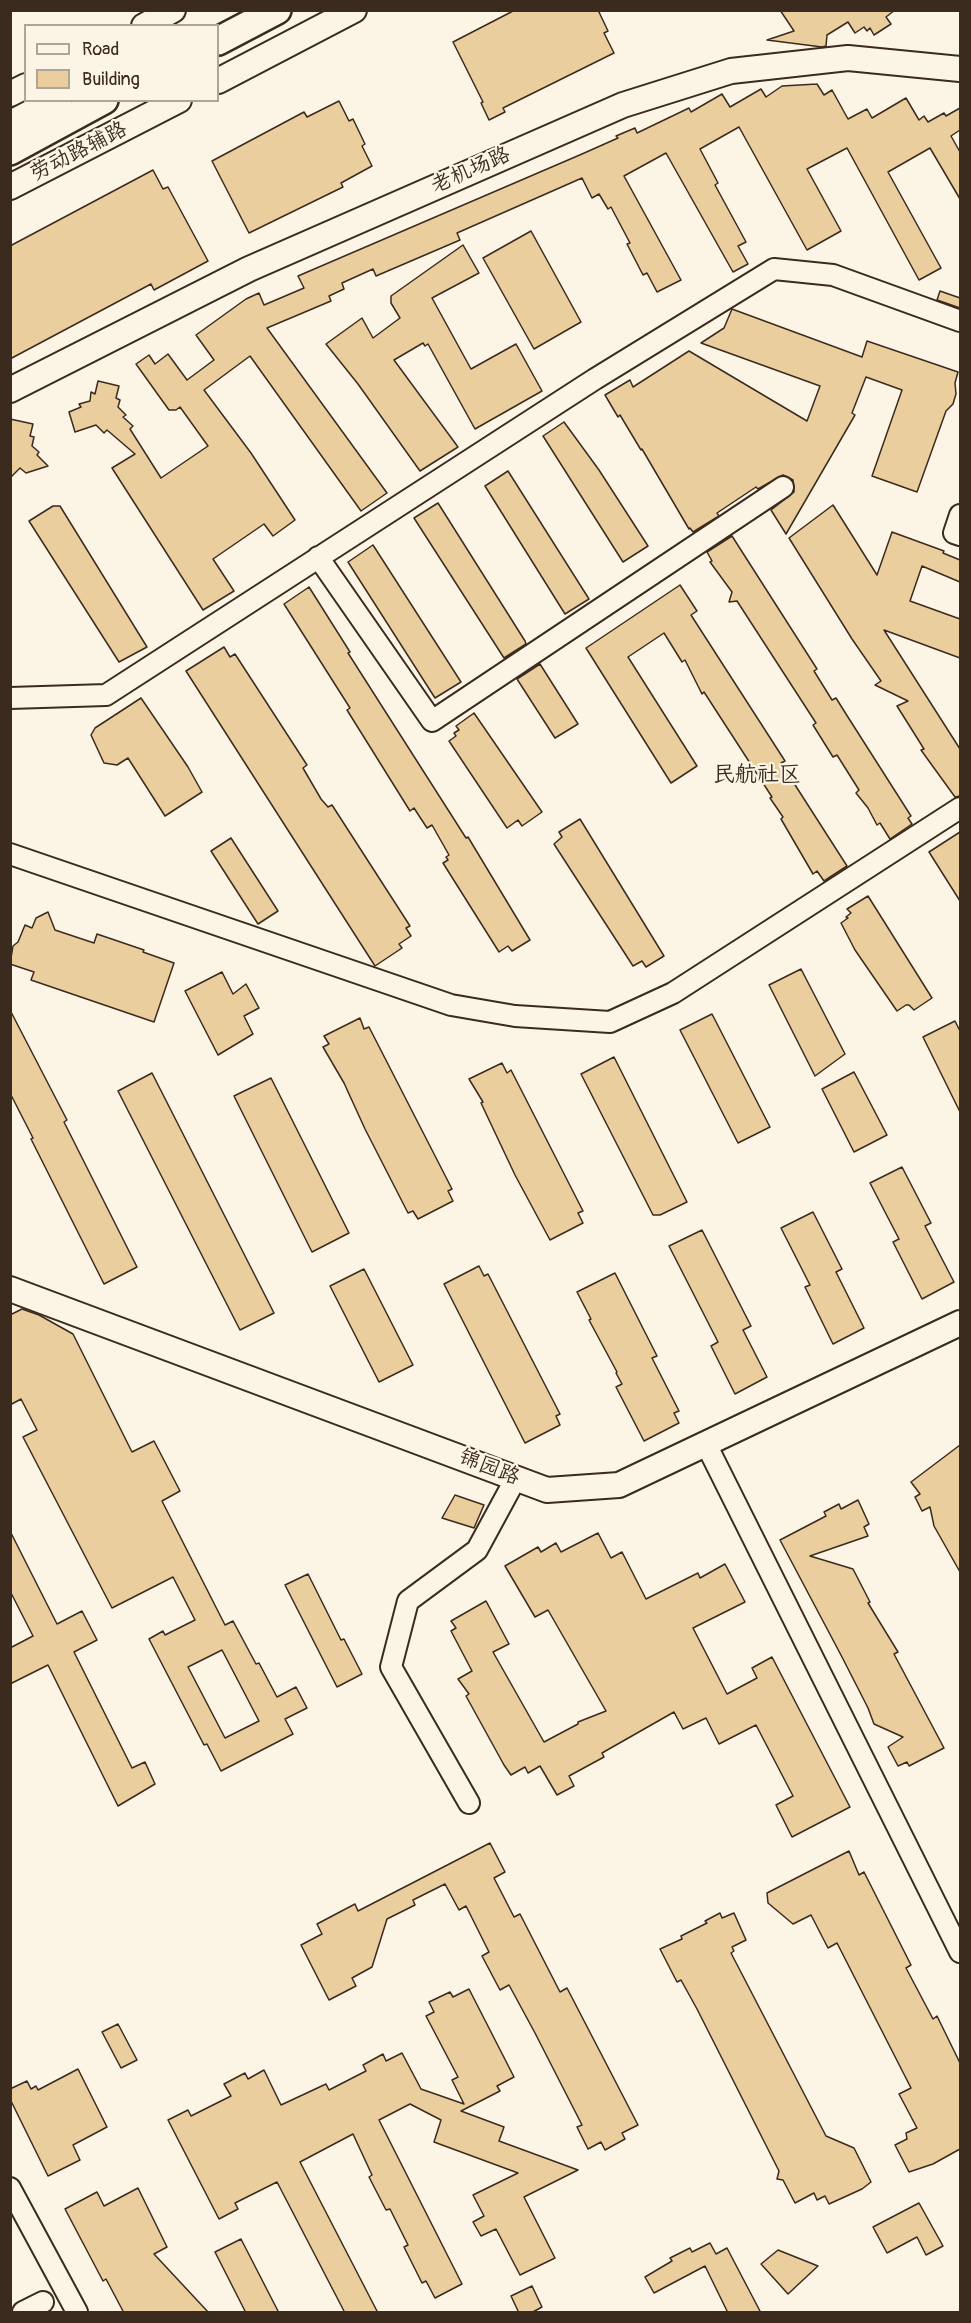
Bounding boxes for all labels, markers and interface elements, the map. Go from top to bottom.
legend [24,24,219,102]
text: Road [82,38,119,61]
text: Building [82,68,140,91]
street label: 劳动路辅路 [27,117,131,187]
street label: 老机场路 [428,142,514,200]
district label: 民航社区 [713,762,801,788]
street label: 锦园路 [455,1445,523,1491]

